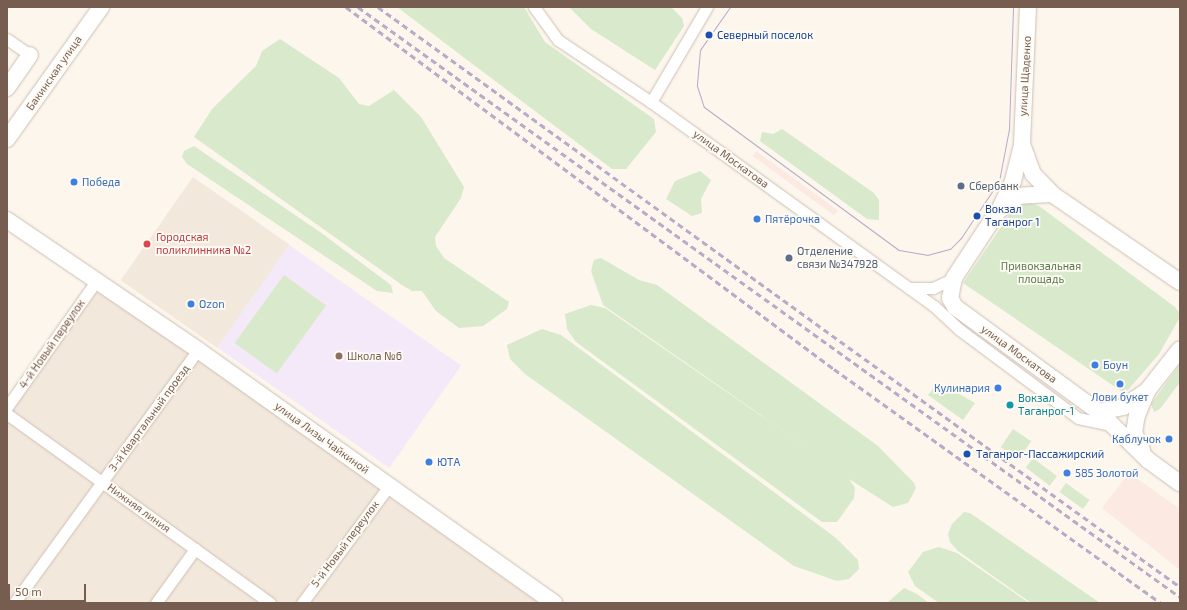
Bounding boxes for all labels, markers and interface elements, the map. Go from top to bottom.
place label: Северный поселок [717,28,813,42]
marker: Северный поселок [704,30,714,40]
street label: Бакинская улица [23,33,85,113]
street label: улица Щаденко [1016,35,1034,117]
street label: улица Москатова [691,127,771,191]
place label: Победа [82,175,120,189]
marker: Победа [69,177,79,187]
place label: Сбербанк [969,179,1019,193]
marker: Сбербанк [956,181,966,191]
place label: Вокзал Таганрог 1 [985,203,1040,229]
marker: Вокзал Таганрог 1 [972,211,982,221]
place label: Пятёрочка [765,212,820,226]
marker: Пятёрочка [752,214,762,224]
place label: Городская поликлинника №2 [156,231,251,257]
marker: Городская поликлинника №2 [141,238,153,250]
place label: Отделение связи №347928 [797,245,878,271]
marker: Отделение связи №347928 [784,253,794,263]
park label: Привокзальная площадь [1001,260,1081,286]
street label: 4-й Новый переулок [16,297,88,391]
place label: Ozon [199,297,225,311]
marker: Ozon [186,299,196,309]
street label: улица Москатова [979,322,1059,386]
place label: Школа №6 [347,349,402,363]
marker: Школа №6 [334,351,344,361]
place label: Боун [1103,358,1128,372]
marker: Боун [1090,360,1100,370]
street label: 3-й Квартальный проезд [106,362,192,474]
marker: Лови букет [1115,379,1125,389]
place label: Кулинария [934,381,990,395]
marker: Кулинария [993,383,1003,393]
place label: Лови букет [1091,390,1149,404]
place label: Вокзал Таганрог-1 [1018,392,1074,418]
street label: улица Лизы Чайкиной [272,399,372,477]
marker: Вокзал Таганрог-1 [1005,400,1015,410]
place label: Каблучок [1112,432,1161,446]
marker: Каблучок [1164,434,1174,444]
place label: Таганрог-Пассажирский [976,447,1104,461]
marker: Таганрог-Пассажирский [961,448,973,460]
place label: ЮТА [437,455,460,469]
marker: ЮТА [424,457,434,467]
place label: 585 Золотой [1075,466,1139,480]
marker: 585 Золотой [1062,468,1072,478]
street label: Нижняя линия [105,481,173,535]
street label: 5-й Новый переулок [308,498,382,590]
scale bar [10,576,88,602]
text: 50 m [15,584,42,598]

